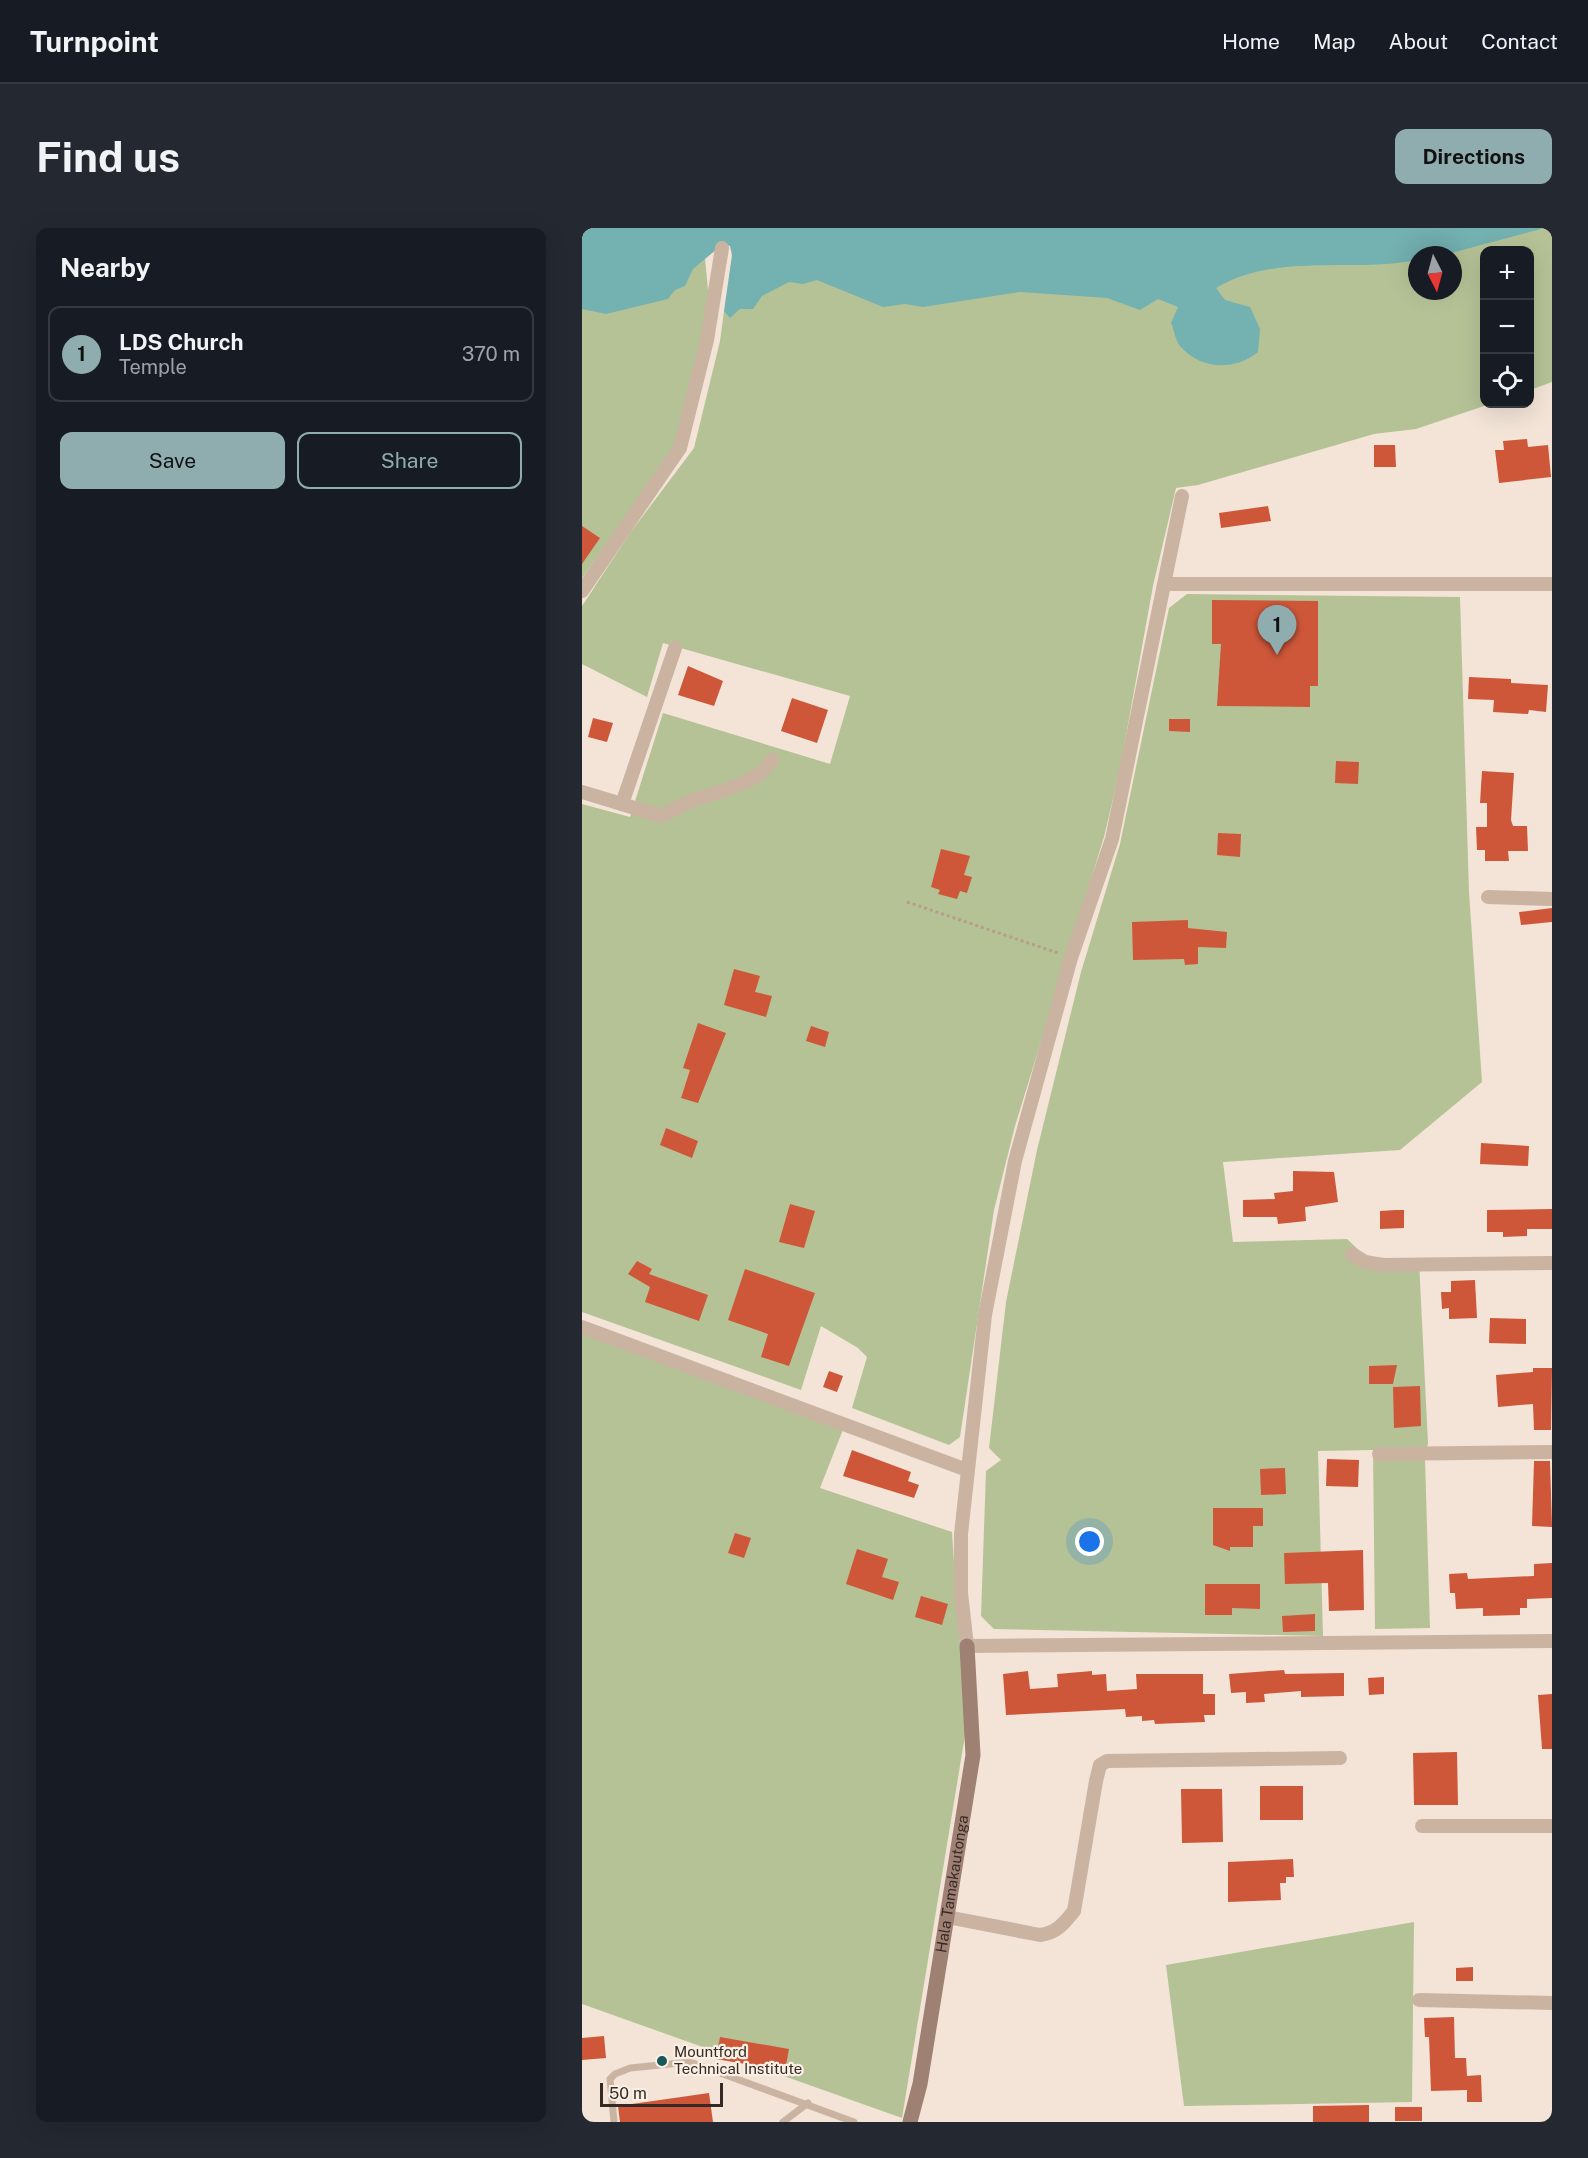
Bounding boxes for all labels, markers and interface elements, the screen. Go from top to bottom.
text: Turnpoint [30,25,159,58]
text: Home [1222,29,1280,54]
text: Map [1313,29,1356,54]
text: About [1389,29,1448,54]
text: Contact [1481,29,1558,54]
button: Directions [1395,129,1552,184]
text: Find us [36,132,180,181]
north arrow [1408,246,1462,300]
map controls [1480,246,1534,408]
button: + [1480,246,1534,300]
text: Nearby [60,252,150,283]
button: − [1480,300,1534,354]
text: LDS Church [119,329,244,355]
text: 1 [77,342,86,366]
text: 370 m [462,342,520,366]
button: locate [1480,354,1534,408]
text: Temple [119,355,187,379]
button: Save [60,432,285,489]
button: Share [297,432,522,489]
pin: 1 [1258,606,1296,655]
your location [1075,1527,1104,1556]
street label: Hala Tamakautonga [932,1814,971,1954]
place label: Mountford Technical Institute [674,2043,802,2077]
marker: Mountford Technical Institute [655,2054,669,2068]
scale bar [600,2080,723,2108]
text: 50 m [609,2084,647,2103]

